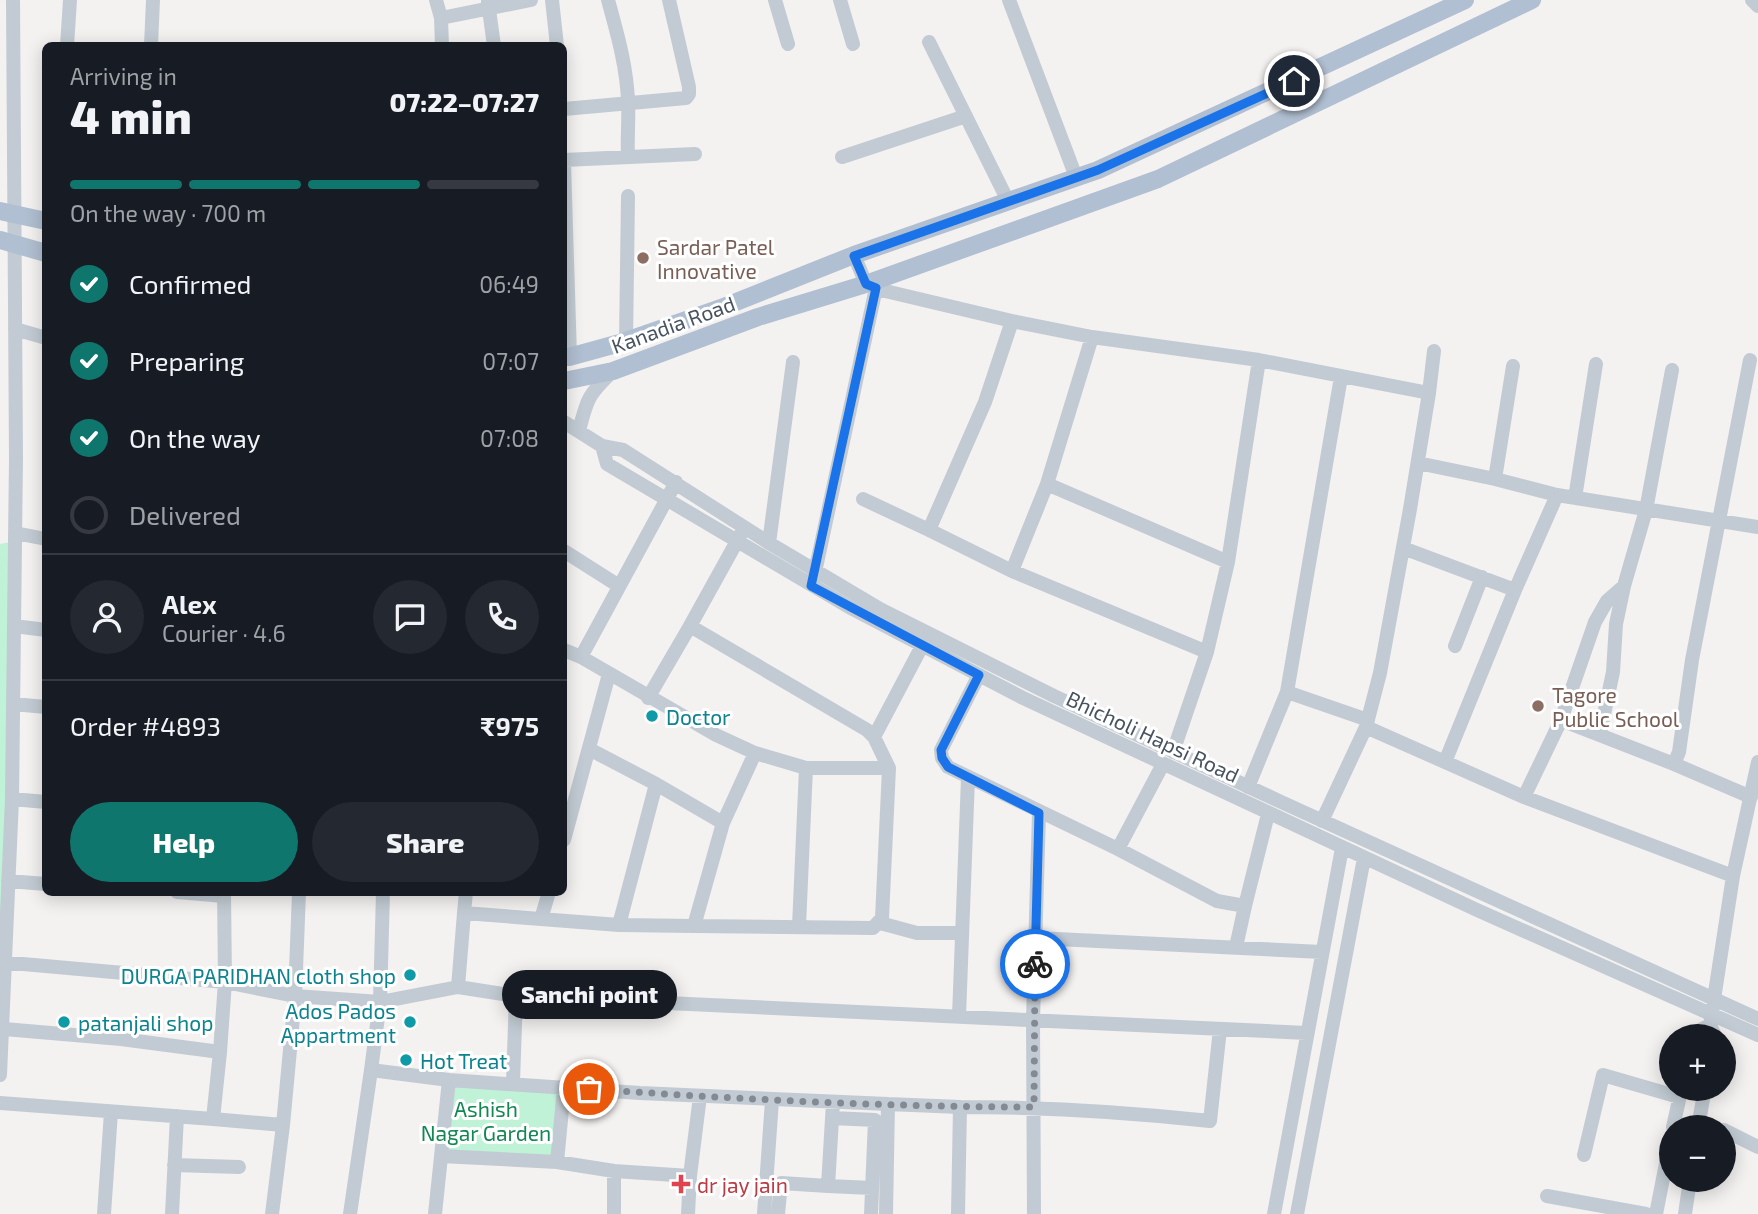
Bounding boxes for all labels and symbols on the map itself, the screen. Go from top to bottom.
pin [1264,51,1324,111]
place label: Sardar Patel Innovative [657,234,775,283]
marker: Sardar Patel Innovative [635,250,651,266]
street label: Kanadia Road [608,290,738,358]
place label: Tagore Public School [1552,682,1680,731]
street label: Bhicholi Hapsi Road [1063,685,1243,787]
marker: Tagore Public School [1530,698,1546,714]
place label: Doctor [666,704,731,729]
marker: Doctor [644,708,660,724]
courier [1000,929,1070,999]
place label: DURGA PARIDHAN cloth shop [121,963,396,988]
marker: DURGA PARIDHAN cloth shop [402,967,418,983]
callout: Sanchi point [502,970,676,1019]
place label: Ados Pados Appartment [281,998,396,1047]
place label: patanjali shop [78,1010,213,1036]
marker: patanjali shop [56,1014,72,1030]
marker: Ados Pados Appartment [402,1014,418,1030]
place label: Hot Treat [420,1048,507,1073]
marker: Hot Treat [398,1052,414,1068]
pin [559,1059,619,1119]
park label: Ashish Nagar Garden [421,1096,551,1145]
place label: dr jay jain [697,1172,788,1198]
marker: dr jay jain [671,1174,691,1194]

